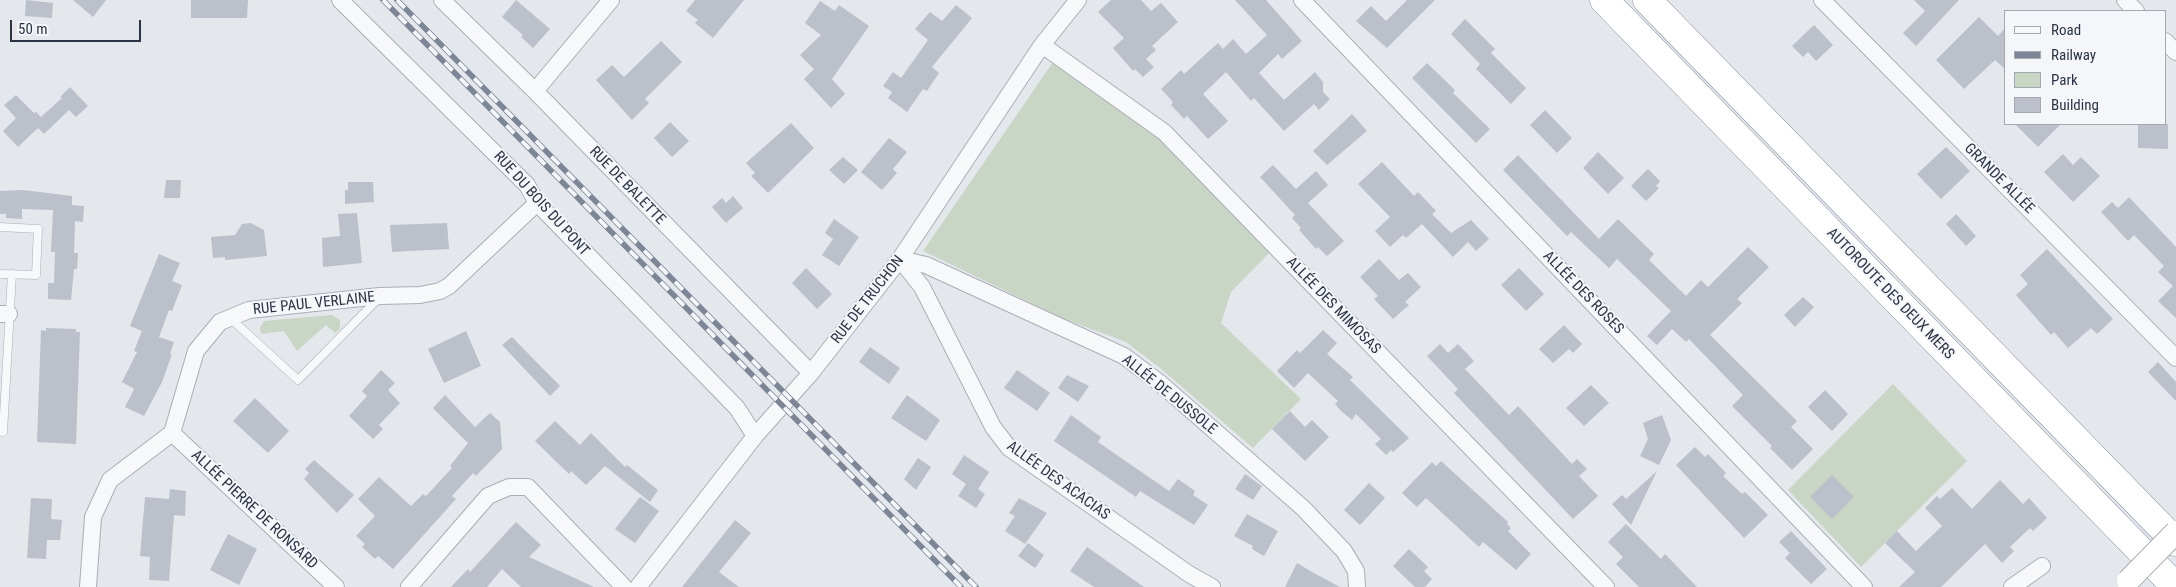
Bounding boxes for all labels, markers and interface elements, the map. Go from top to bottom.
scale bar [12,10,144,42]
legend [2004,10,2166,125]
text: 50 m [18,20,48,38]
text: Road [2051,21,2081,39]
text: Railway [2051,46,2096,64]
text: Park [2051,71,2078,89]
text: Building [2051,96,2099,114]
street label: GRANDE ALLÉE [1960,140,2038,218]
street label: RUE DE BALETTE [585,143,669,229]
street label: RUE DU BOIS DU PONT [489,148,593,260]
street label: AUTOROUTE DES DEUX MERS [1823,225,1957,363]
street label: ALLÉE DES ROSES [1539,248,1627,338]
street label: RUE DE TRUCHON [828,252,908,348]
street label: ALLÉE DES MIMOSAS [1282,254,1384,358]
street label: RUE PAUL VERLAINE [252,289,376,319]
street label: ALLÉE DE DUSSOLE [1118,351,1220,439]
street label: ALLÉE DES ACACIAS [1003,438,1113,524]
street label: ALLÉE PIERRE DE RONSARD [187,447,321,573]

